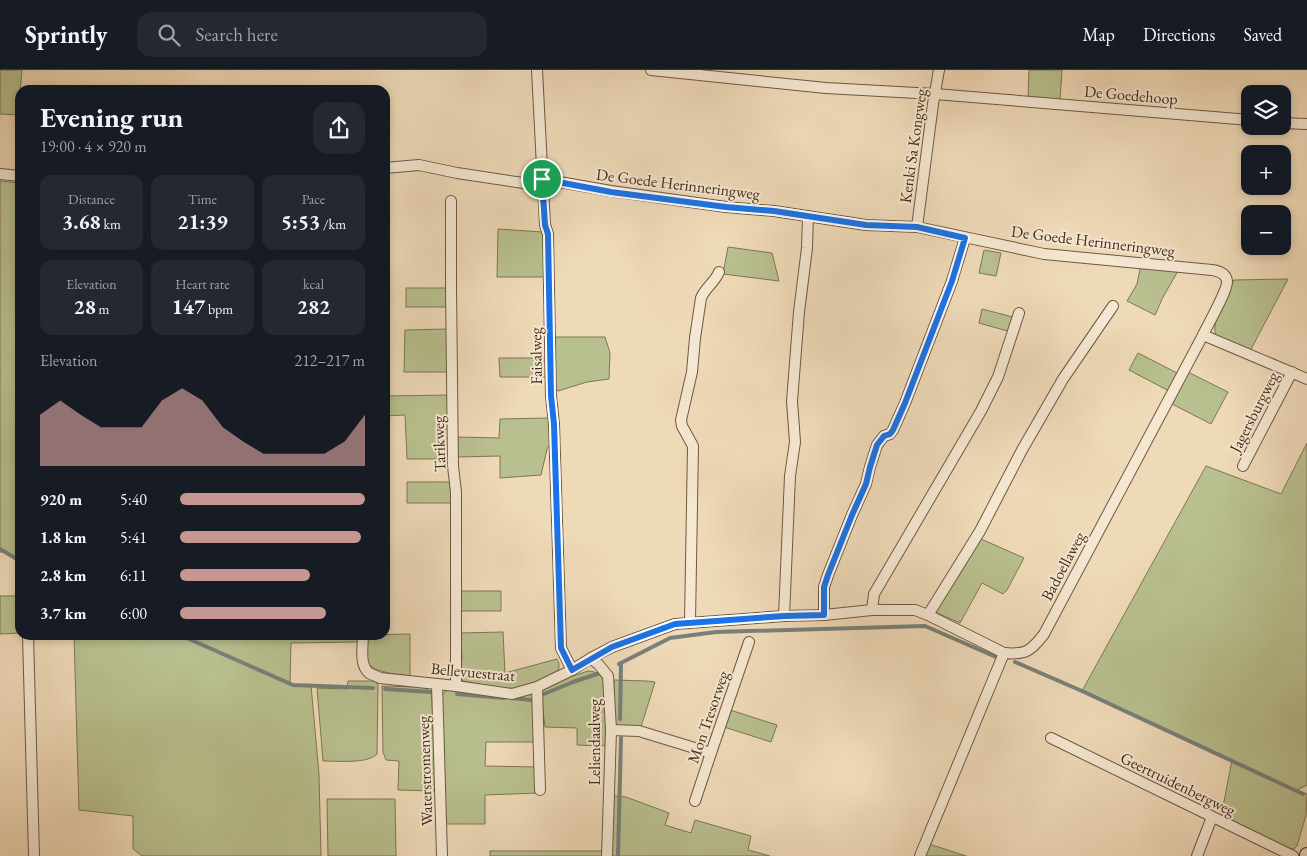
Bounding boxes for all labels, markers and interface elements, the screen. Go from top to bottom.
search box [137,12,487,57]
text: Sprintly [25,19,107,50]
icon: search [155,21,183,49]
text: Search here [195,22,278,47]
text: Map [1083,23,1115,46]
text: Directions [1143,23,1215,46]
text: Saved [1243,23,1282,46]
street label: De Goedehoop [1083,80,1179,110]
map controls [1241,85,1291,255]
button: layers [1241,85,1291,135]
street label: Kenki Sa Kongweg [895,86,932,205]
text: Evening run [40,99,183,135]
button: share [313,102,365,154]
text: 19:00 · 4 × 920 m [40,136,147,157]
button: + [1241,145,1291,195]
pin [521,158,563,200]
street label: De Goede Herinneringweg [595,164,762,205]
icon: arrive [528,165,556,193]
text: Distance [68,190,115,208]
text: Time [188,190,217,208]
text: Pace [302,190,325,208]
button: − [1241,205,1291,255]
text: 3.68 [62,208,101,235]
text: 21:39 [177,208,228,235]
text: 5:53 [281,208,320,235]
text: km [101,215,121,233]
text: /km [320,215,346,233]
street label: De Goede Herinneringweg [1010,221,1177,262]
text: Elevation [66,275,117,293]
text: Heart rate [175,275,230,293]
text: kcal [303,275,324,293]
text: 28 [74,293,96,320]
text: 147 [172,293,205,320]
text: 282 [297,293,330,320]
text: m [96,300,109,318]
text: bpm [205,300,233,318]
street label: Faisalweg [525,326,547,385]
text: Elevation [40,350,98,371]
text: 212–217 m [294,350,365,371]
street label: Jagersburgweg [1224,367,1284,458]
street label: Tarikweg [427,415,450,472]
text: 920 m [40,489,82,510]
text: 5:40 [120,489,147,510]
text: 1.8 km [40,527,86,548]
text: 5:41 [120,527,147,548]
street label: Badoellaweg [1036,527,1090,604]
text: 2.8 km [40,565,86,586]
text: 6:11 [120,565,147,586]
text: 3.7 km [40,603,86,624]
text: 6:00 [120,603,147,624]
street label: Bellevuestraat [430,658,516,686]
street label: Mon Tresorweg [682,667,734,766]
street label: Leliendaalweg [584,698,605,785]
street label: Waterstromenweg [413,715,437,826]
street label: Geertruidenbergweg [1117,747,1240,821]

